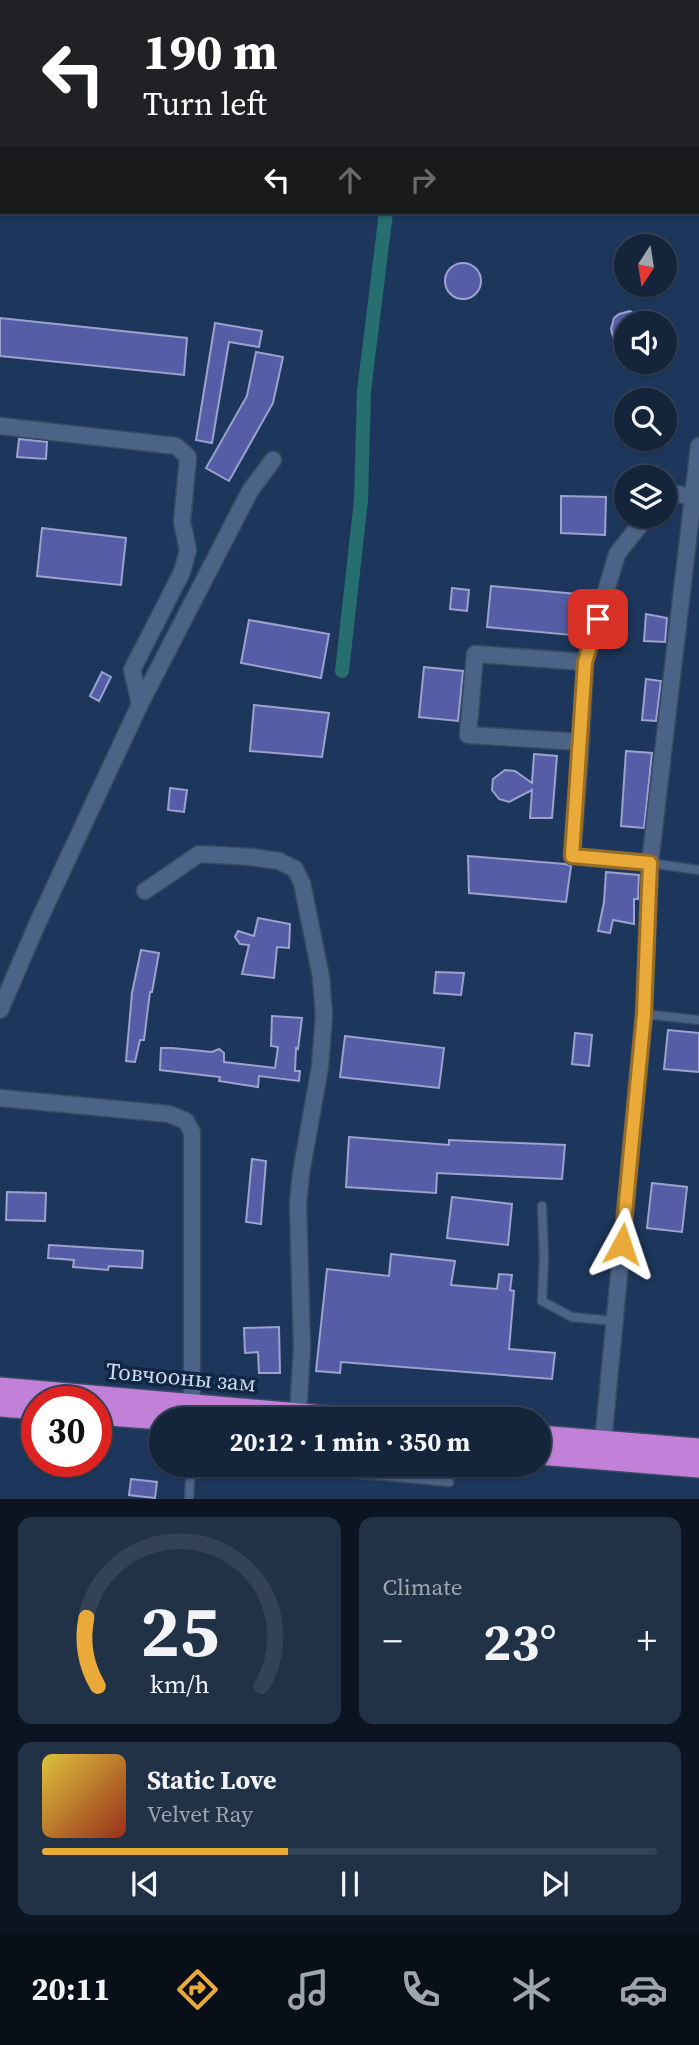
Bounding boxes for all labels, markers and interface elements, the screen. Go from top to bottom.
text: 190 m [143,18,278,85]
icon: left [28,28,119,119]
text: Turn left [143,82,267,126]
icon: left [258,161,296,199]
icon: ahead [331,161,369,199]
icon: right [404,161,442,199]
north arrow [614,234,677,298]
map controls [614,234,677,528]
button: sound [614,311,677,374]
button: search [614,388,677,451]
button: layers [614,465,677,528]
pin [568,589,628,649]
icon: arrive [579,600,617,638]
position arrow [585,1207,659,1281]
street label: Товчооны зам [105,1355,257,1399]
speed limit sign: 30 [21,1386,112,1477]
text: 20:12 · 1 min · 350 m [230,1424,470,1460]
text: Climate [383,1571,462,1603]
text: 25 [140,1582,219,1681]
text: 23° [483,1606,556,1677]
text: − [383,1615,403,1667]
text: + [637,1615,657,1667]
text: km/h [149,1667,209,1701]
text: Static Love [147,1762,276,1798]
text: Velvet Ray [147,1798,253,1830]
icon: previous [126,1865,164,1903]
icon: pause [331,1865,369,1903]
icon: next [536,1865,574,1903]
icon: directions [173,1965,222,2014]
icon: music [284,1965,333,2014]
icon: phone [396,1965,445,2014]
icon: climate [507,1965,556,2014]
icon: car [619,1965,668,2014]
text: 20:11 [31,1967,110,2011]

